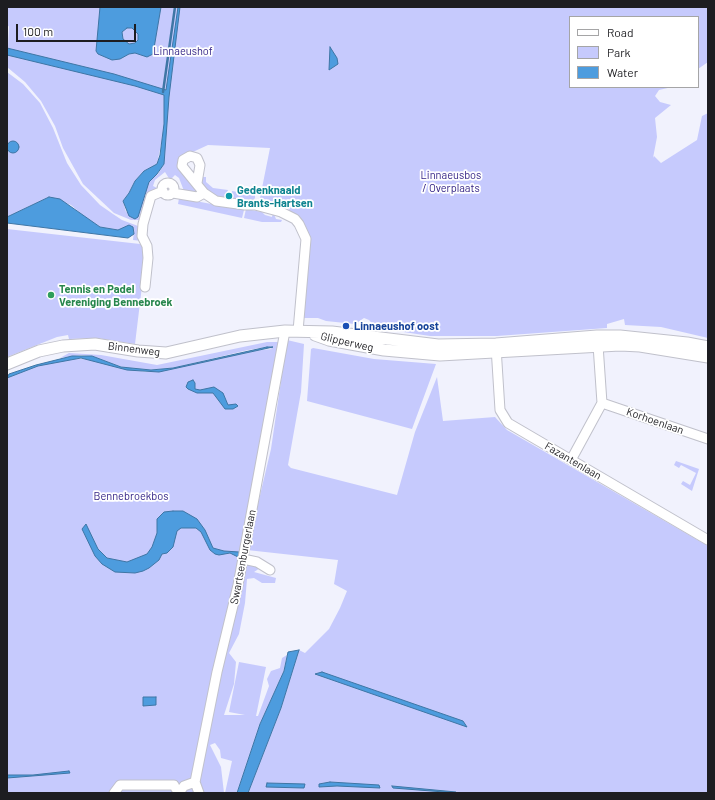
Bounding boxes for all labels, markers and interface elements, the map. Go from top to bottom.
scale bar [18,16,138,42]
legend [569,16,699,88]
text: 100 m [23,24,53,38]
text: Road [607,25,634,39]
park label: Linnaeushof [153,44,213,58]
text: Park [607,45,631,59]
text: Water [607,65,638,79]
park label: Linnaeusbos / Overplaats [421,168,481,194]
place label: Gedenknaald Brants-Hartsen [237,183,313,209]
marker: Gedenknaald Brants-Hartsen [224,191,234,201]
place label: Tennis en Padel Vereniging Bennebroek [59,282,172,308]
marker: Tennis en Padel Vereniging Bennebroek [46,290,56,300]
place label: Linnaeushof oost [354,319,439,333]
marker: Linnaeushof oost [341,321,351,331]
street label: Glipperweg [319,330,375,354]
street label: Binnenweg [107,339,161,359]
street label: Korhoenlaan [625,405,685,437]
street label: Fazantenlaan [542,439,604,483]
park label: Bennebroekbos [94,489,168,503]
street label: Swartsenburgerlaan [227,508,259,606]

